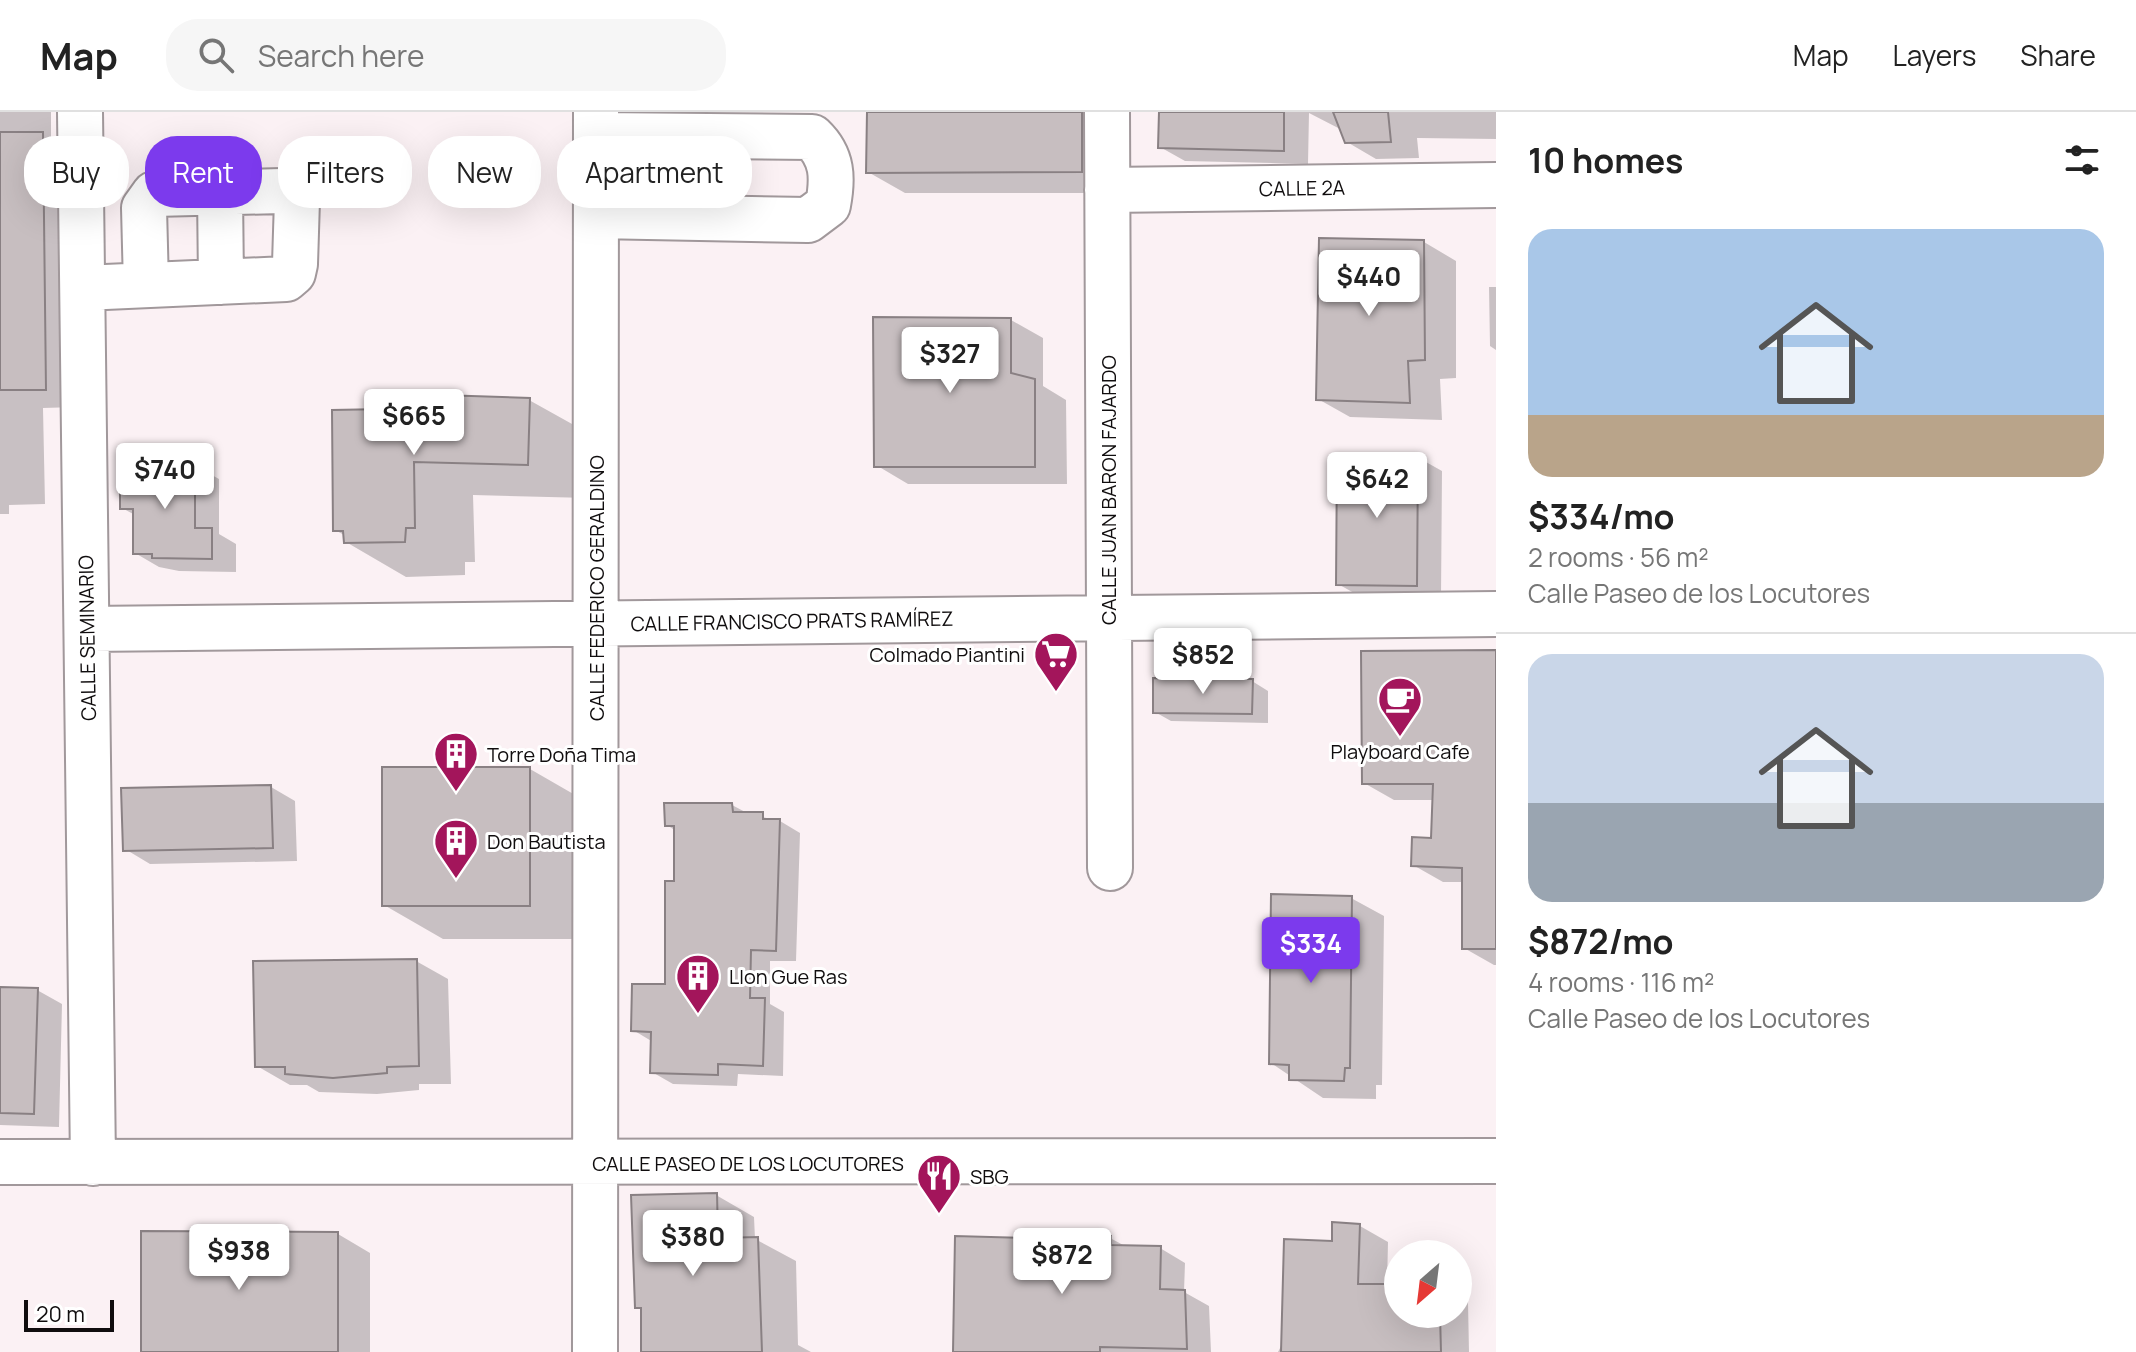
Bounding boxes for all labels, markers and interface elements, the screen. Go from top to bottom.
search box [166,19,726,91]
text: Map [40,29,118,81]
icon: search [194,33,238,77]
text: Search here [258,35,425,76]
text: Map [1793,36,1849,74]
text: Layers [1893,36,1976,74]
text: Share [2020,36,2096,74]
chip: Buy [24,136,129,208]
chip: Rent [145,136,262,208]
chip: Filters [278,136,412,208]
chip: New [428,136,541,208]
chip: Apartment [557,136,752,208]
text: 10 homes [1528,137,1684,183]
icon: filters [2060,138,2104,182]
street label: CALLE 2A [1259,174,1346,202]
pin: $440 [1322,250,1416,318]
text: $440 [1337,258,1401,294]
icon: home [1744,281,1888,425]
pin: $327 [903,327,997,395]
text: $327 [920,335,980,371]
street label: CALLE JUAN BARON FAJARDO [1095,355,1122,625]
pin: $665 [367,389,461,457]
text: $665 [382,397,446,433]
pin: $740 [118,443,212,511]
text: $740 [134,451,196,487]
pin: $642 [1330,452,1424,520]
street label: CALLE FEDERICO GERALDINO [583,455,610,721]
text: $642 [1345,460,1409,496]
text: $334/mo [1528,493,1675,539]
text: 2 rooms · 56 m² [1528,539,1709,575]
street label: CALLE SEMINARIO [72,555,102,721]
text: Calle Paseo de los Locutores [1528,575,1870,611]
street label: CALLE FRANCISCO PRATS RAMÍREZ [630,605,954,637]
pin: $852 [1156,628,1250,696]
supermarket icon: Colmado Piantini [1032,630,1080,693]
text: $852 [1172,636,1234,672]
place label: Colmado Piantini [869,641,1025,668]
cafe icon: Playboard Cafe [1376,675,1424,738]
icon: home [1744,706,1888,850]
building icon: Torre Doña Tima [432,730,480,793]
place label: Playboard Cafe [1330,738,1470,765]
place label: Torre Doña Tima [487,741,636,768]
building icon: Don Bautista [432,817,480,880]
place label: Don Bautista [487,828,606,855]
pin: $334 [1264,917,1358,985]
text: $872/mo [1528,918,1674,964]
text: $334 [1280,925,1342,961]
building icon: Llon Gue Ras [674,952,722,1015]
place label: Llon Gue Ras [729,963,847,990]
text: 4 rooms · 116 m² [1528,964,1714,1000]
text: Calle Paseo de los Locutores [1528,1000,1870,1036]
street label: CALLE PASEO DE LOS LOCUTORES [592,1150,904,1177]
restaurant icon: SBG [915,1152,963,1215]
place label: SBG [970,1163,1009,1190]
pin: $380 [646,1210,740,1278]
text: $380 [661,1218,725,1254]
pin: $938 [192,1224,286,1292]
pin: $872 [1015,1228,1109,1296]
text: $938 [207,1232,271,1268]
text: $872 [1031,1236,1093,1272]
north arrow [1384,1240,1472,1328]
map controls [1384,1240,1472,1328]
scale bar [24,1296,114,1332]
text: 20 m [36,1299,85,1329]

